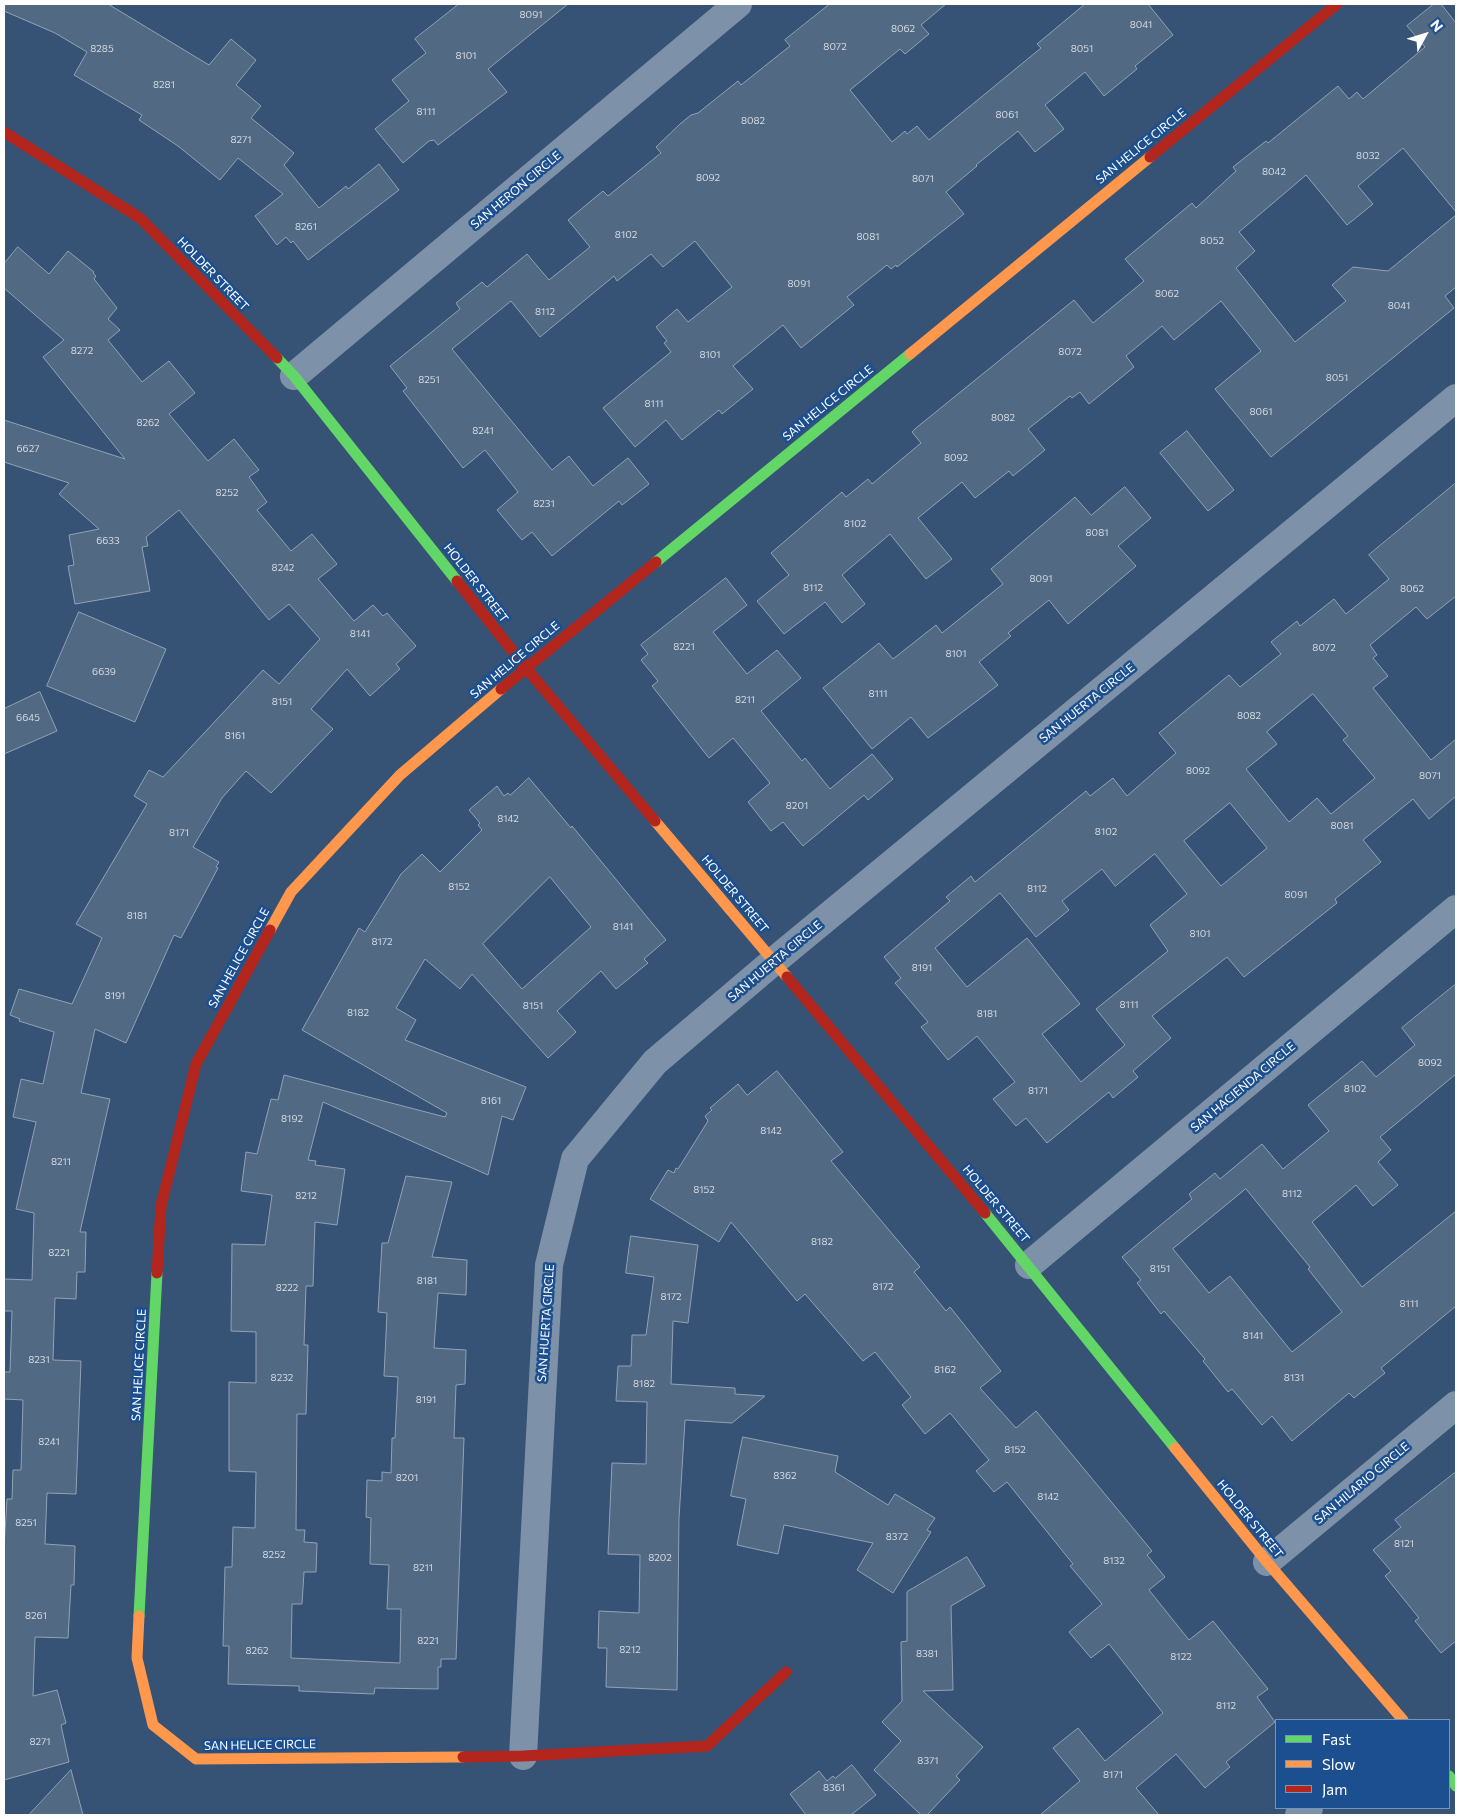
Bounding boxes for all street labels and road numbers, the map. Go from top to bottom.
street label: SAN HELICE CIRCLE [1093,105,1189,187]
street label: SAN HERON CIRCLE [468,148,564,232]
street label: HOLDER STREET [174,234,252,314]
street label: SAN HELICE CIRCLE [780,362,876,444]
street label: HOLDER STREET [441,541,511,625]
street label: SAN HELICE CIRCLE [467,618,563,702]
street label: SAN HUERTA CIRCLE [1037,660,1137,746]
street label: HOLDER STREET [698,852,772,936]
street label: SAN HELICE CIRCLE [205,905,273,1011]
street label: SAN HUERTA CIRCLE [725,917,825,1005]
street label: SAN HACIENDA CIRCLE [1188,1039,1298,1135]
street label: HOLDER STREET [959,1162,1033,1246]
street label: SAN HUERTA CIRCLE [535,1264,557,1382]
street label: SAN HELICE CIRCLE [129,1309,149,1421]
street label: SAN HILARIO CIRCLE [1312,1439,1412,1527]
street label: HOLDER STREET [1214,1477,1286,1561]
street label: SAN HELICE CIRCLE [204,1737,316,1753]

